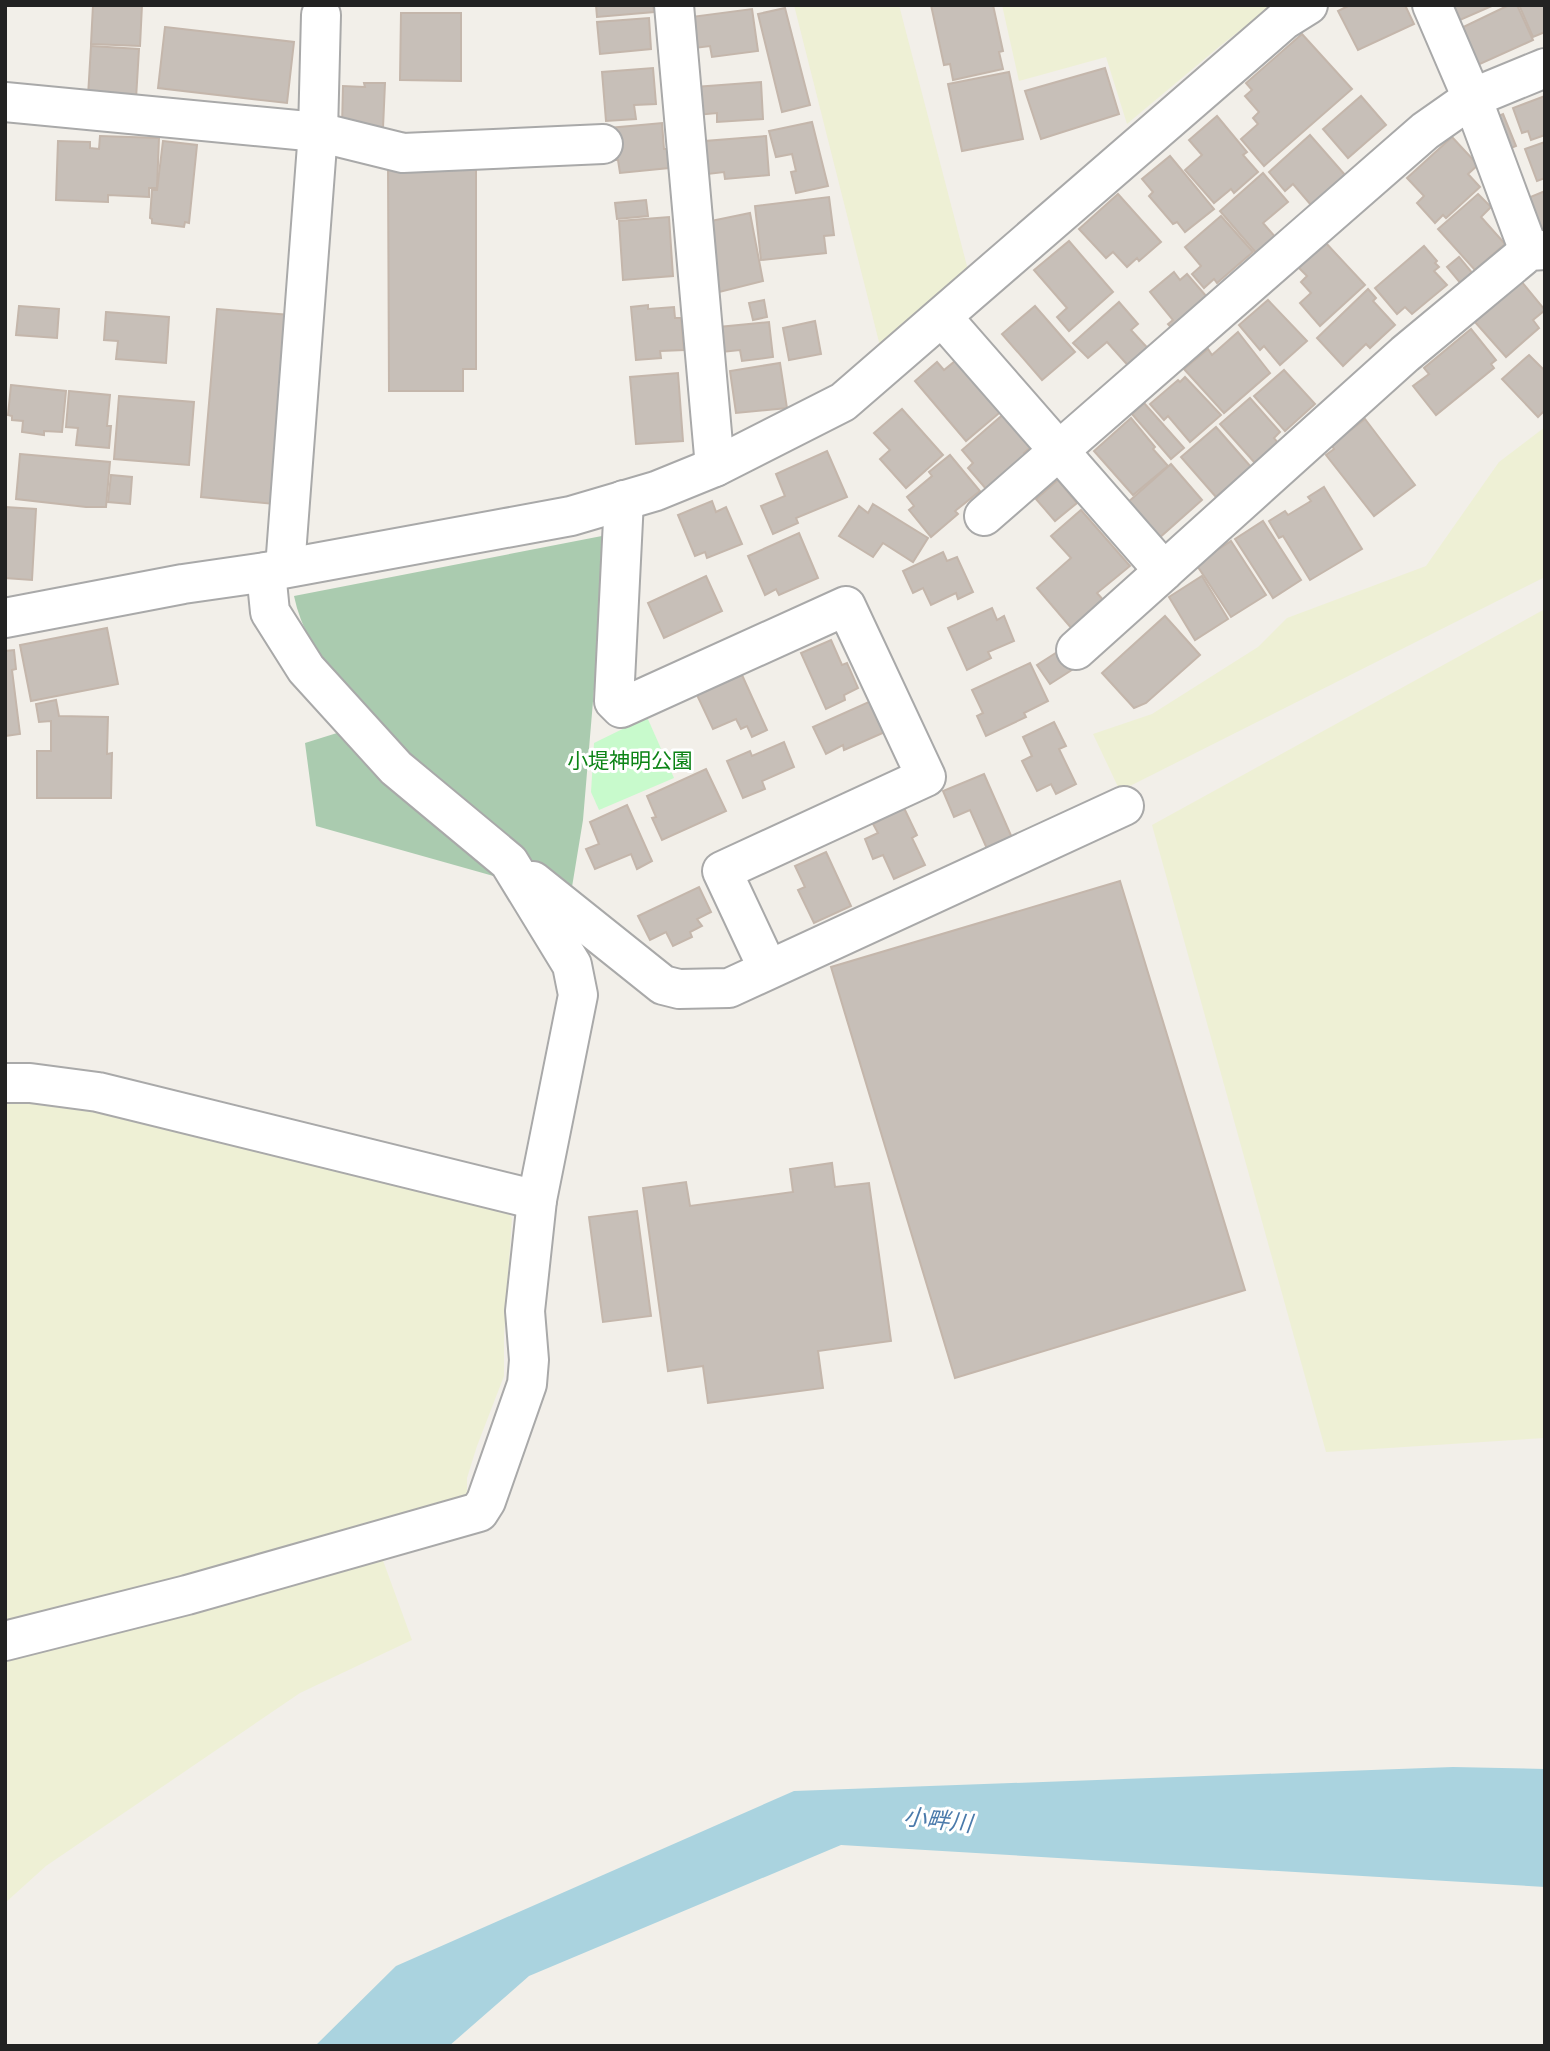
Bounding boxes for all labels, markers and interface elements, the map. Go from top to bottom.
park label: 小堤神明公園 [567,749,693,773]
water label: 小畔川 [902,1803,977,1838]

